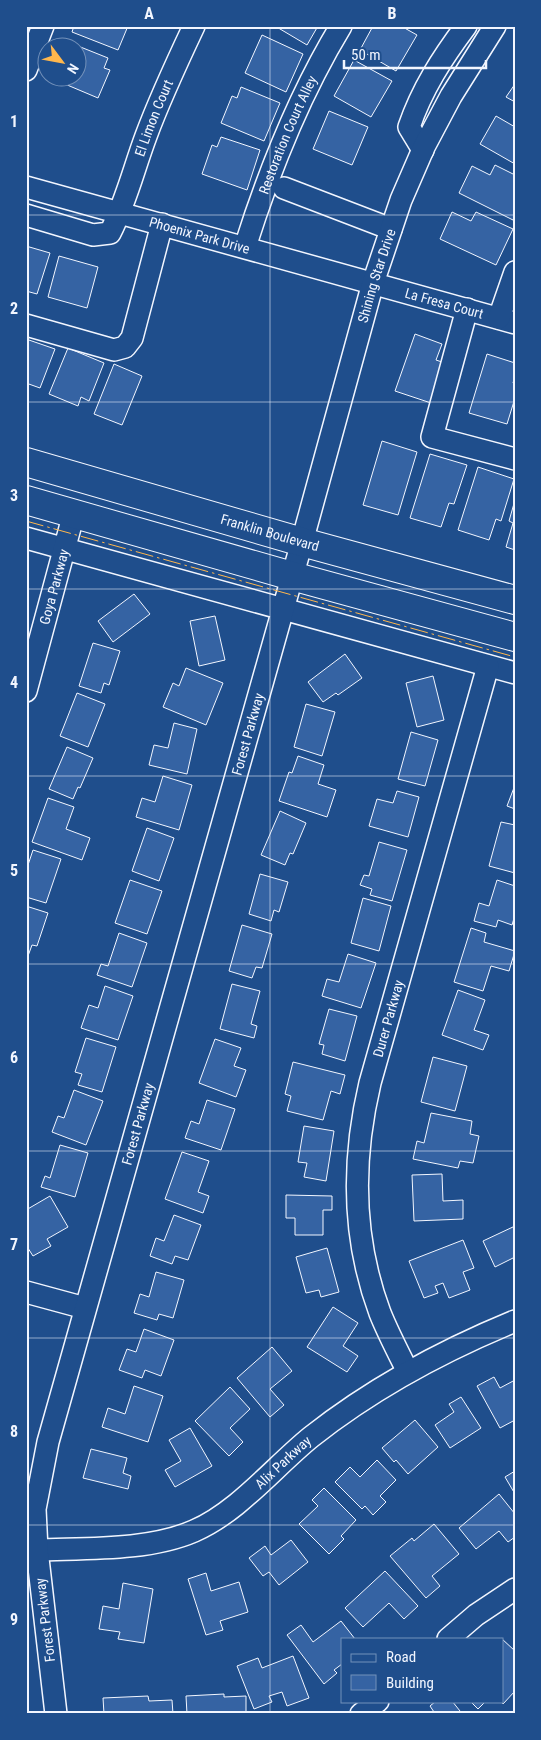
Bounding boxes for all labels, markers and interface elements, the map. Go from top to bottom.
text: A [144,4,154,23]
text: B [388,4,397,23]
north arrow [38,38,88,88]
scale bar [344,38,486,70]
text: 50 m [351,46,381,64]
text: N [64,61,82,77]
street label: Restoration Court Alley [255,73,320,196]
street label: El Limon Court [131,77,176,159]
text: 1 [10,112,18,131]
street label: Phoenix Park Drive [147,214,252,257]
street label: Shining Star Drive [354,226,399,325]
street label: La Fresa Court [403,285,485,322]
text: 2 [10,299,18,318]
text: 3 [10,486,18,505]
street label: Franklin Boulevard [219,511,321,554]
street label: Goya Parkway [36,547,72,626]
text: 4 [10,673,18,692]
street label: Forest Parkway [229,691,267,777]
text: 5 [10,861,18,880]
street label: Durer Parkway [370,978,407,1059]
text: 6 [10,1048,18,1067]
street label: Forest Parkway [119,1081,157,1167]
text: 7 [10,1235,18,1254]
text: 8 [10,1422,18,1441]
street label: Alix Parkway [252,1432,314,1492]
street label: Forest Parkway [32,1577,58,1663]
text: 9 [10,1610,18,1629]
legend [341,1638,504,1702]
text: Road [386,1648,416,1666]
text: Building [386,1674,434,1692]

